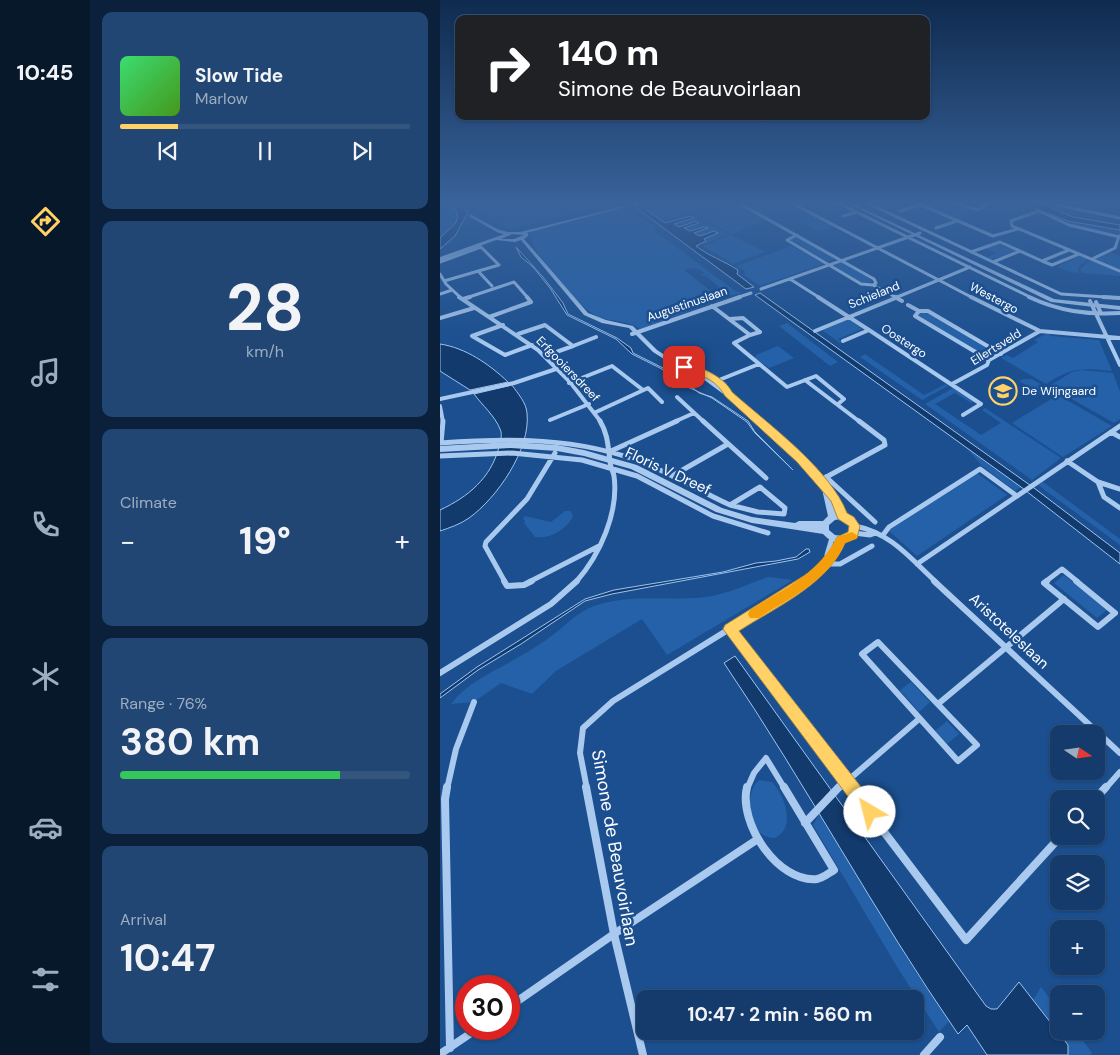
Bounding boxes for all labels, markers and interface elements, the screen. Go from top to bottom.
text: 140 m [558,30,659,76]
icon: right [475,35,540,100]
text: 10:45 [16,58,74,87]
text: Slow Tide [195,63,283,88]
text: Simone de Beauvoirlaan [558,74,801,103]
text: Marlow [195,88,248,109]
icon: previous [154,137,182,165]
icon: pause [251,137,279,165]
icon: next [348,137,376,165]
icon: directions [28,204,63,239]
text: 28 [226,266,304,350]
street label: Schieland [846,277,902,313]
street label: Westergo [967,279,1021,317]
street label: Augustinuslaan [645,283,729,325]
street label: Oostergo [878,320,930,362]
street label: Ellertsveld [968,325,1024,369]
street label: Erfgooiersdreef [533,333,603,405]
text: km/h [246,341,284,362]
pin [663,346,705,388]
icon: arrive [670,353,698,381]
icon: music [28,355,63,390]
school or university icon: De Wijngaard [988,376,1018,406]
place label: De Wijngaard [1022,383,1096,399]
street label: Floris V Dreef [622,442,714,500]
text: Climate [120,492,177,513]
icon: phone [28,507,63,542]
text: 19° [239,516,291,566]
text: − [120,523,135,560]
text: + [395,523,410,560]
street label: Aristoteleslaan [965,589,1053,673]
icon: climate [28,659,63,694]
text: Range · 76% [120,693,207,714]
text: 380 km [120,717,260,767]
north arrow [1050,725,1105,780]
map controls [1050,725,1105,1040]
street label: Simone de Beauvoirlaan [586,748,644,948]
position arrow [843,785,895,837]
button: search [1050,790,1105,845]
icon: car [28,810,63,845]
button: layers [1050,855,1105,910]
text: Arrival [120,909,167,930]
button: + [1050,920,1105,975]
text: 10:47 [120,933,215,983]
icon: filters [28,962,63,997]
speed limit sign: 30 [455,975,520,1040]
button: − [1050,985,1105,1040]
text: 10:47 · 2 min · 560 m [688,1002,872,1027]

